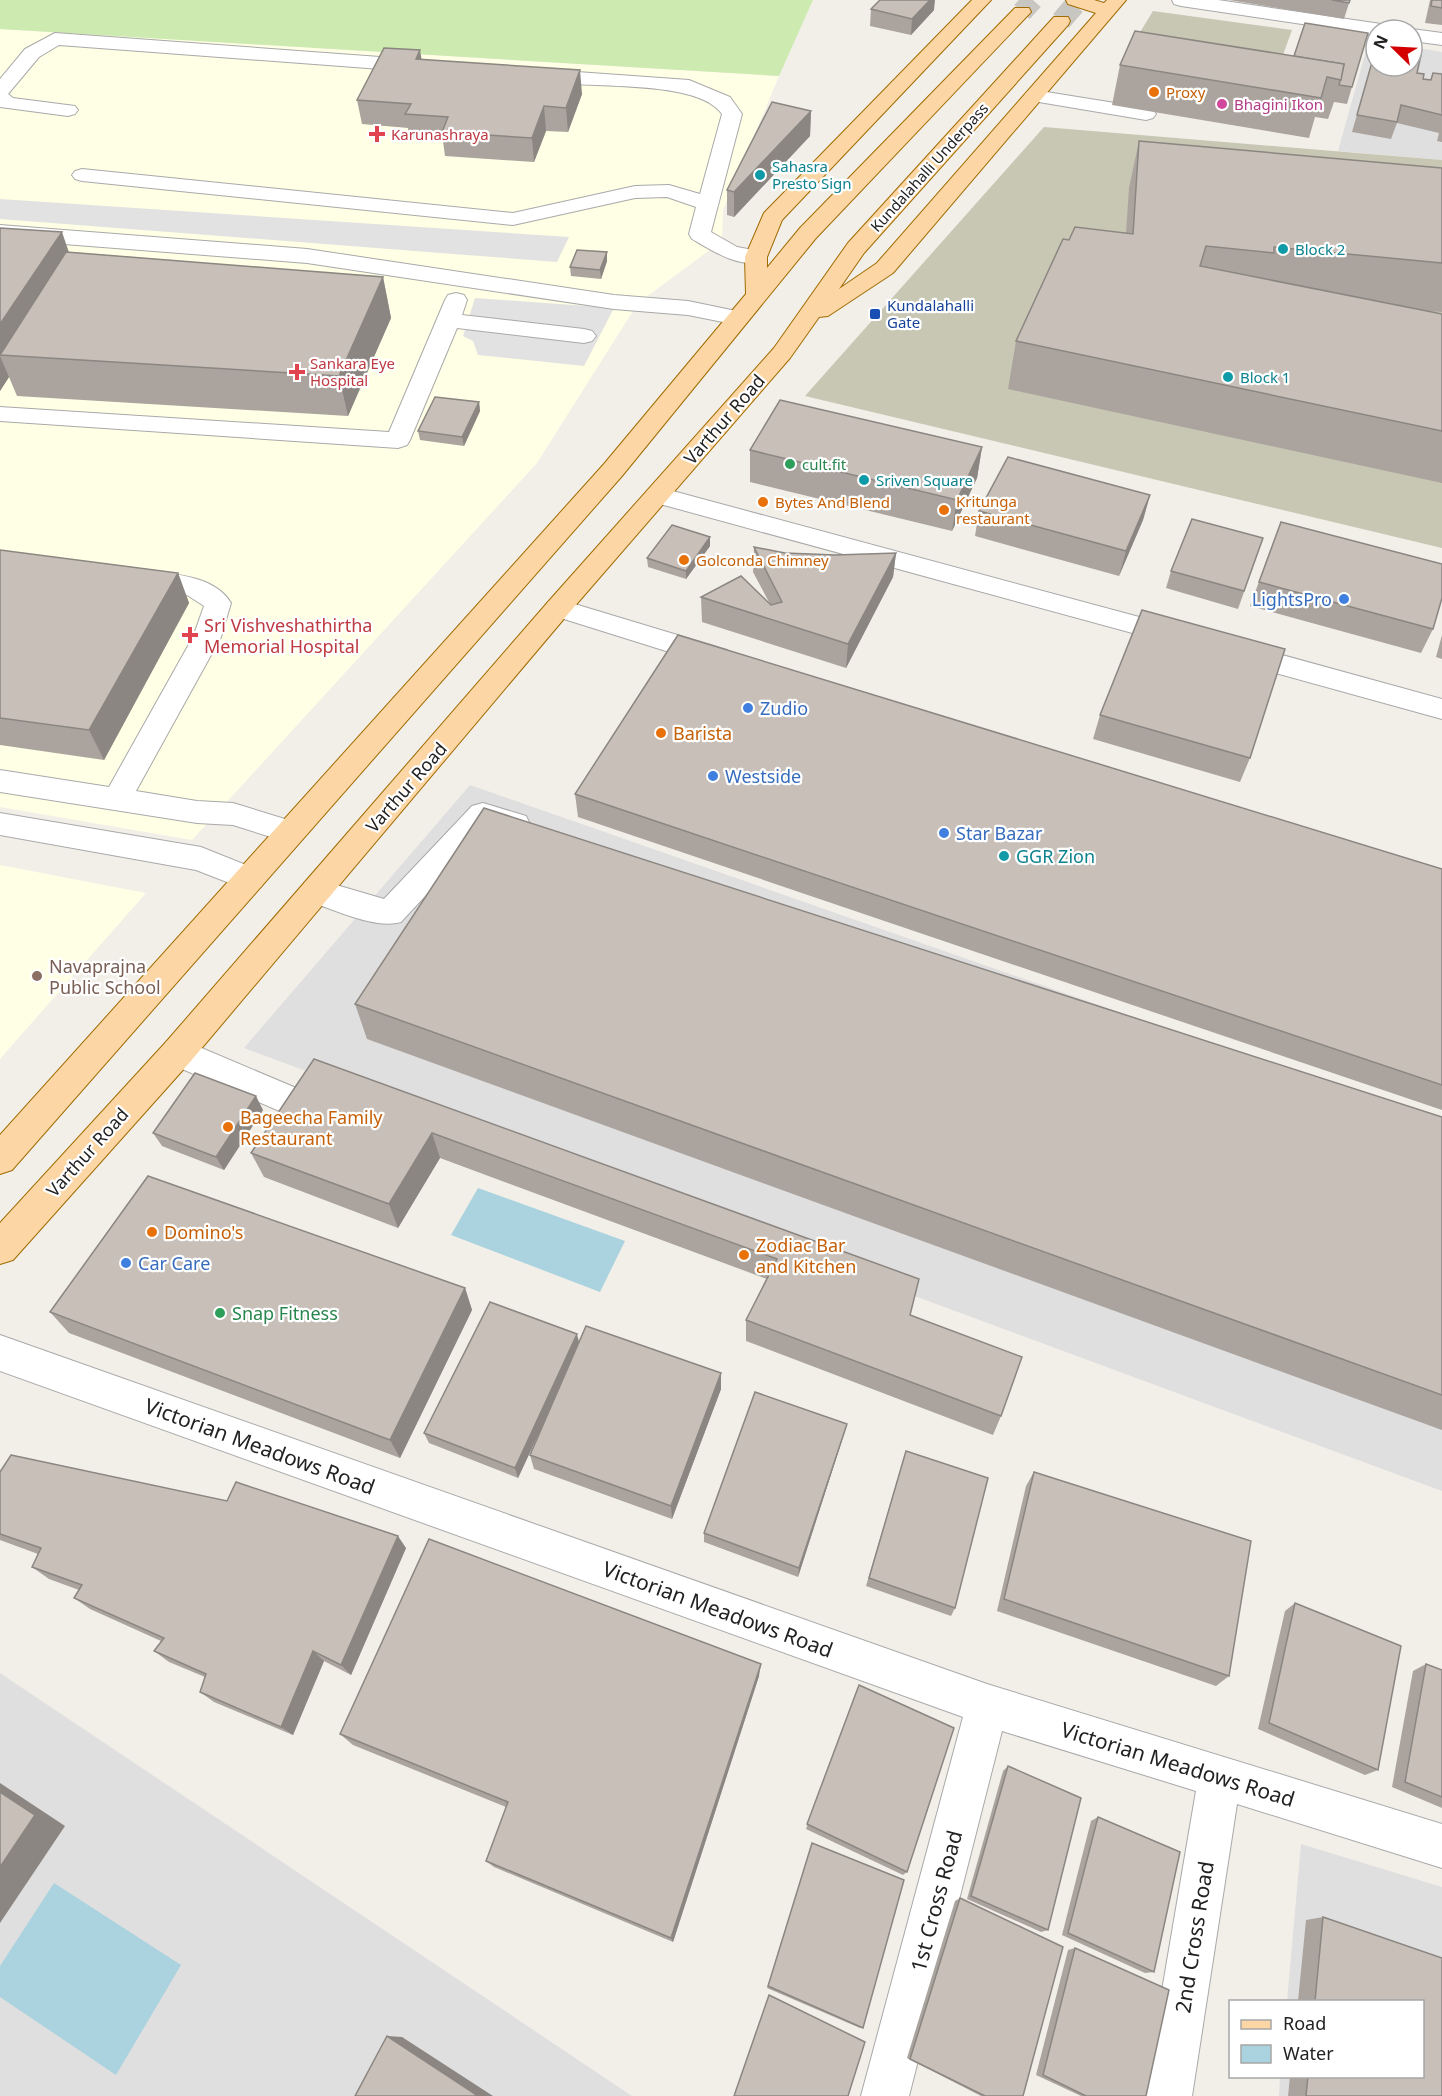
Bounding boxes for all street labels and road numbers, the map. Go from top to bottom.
street label: Kundalahalli Underpass [866,98,992,236]
street label: Varthur Road [678,369,770,469]
street label: Varthur Road [360,737,452,837]
street label: Varthur Road [41,1102,133,1202]
street label: Victorian Meadows Road [141,1391,379,1501]
street label: Victorian Meadows Road [599,1554,837,1664]
street label: Victorian Meadows Road [1058,1715,1298,1813]
street label: 1st Cross Road [904,1827,968,1975]
street label: 2nd Cross Road [1168,1859,1220,2015]

